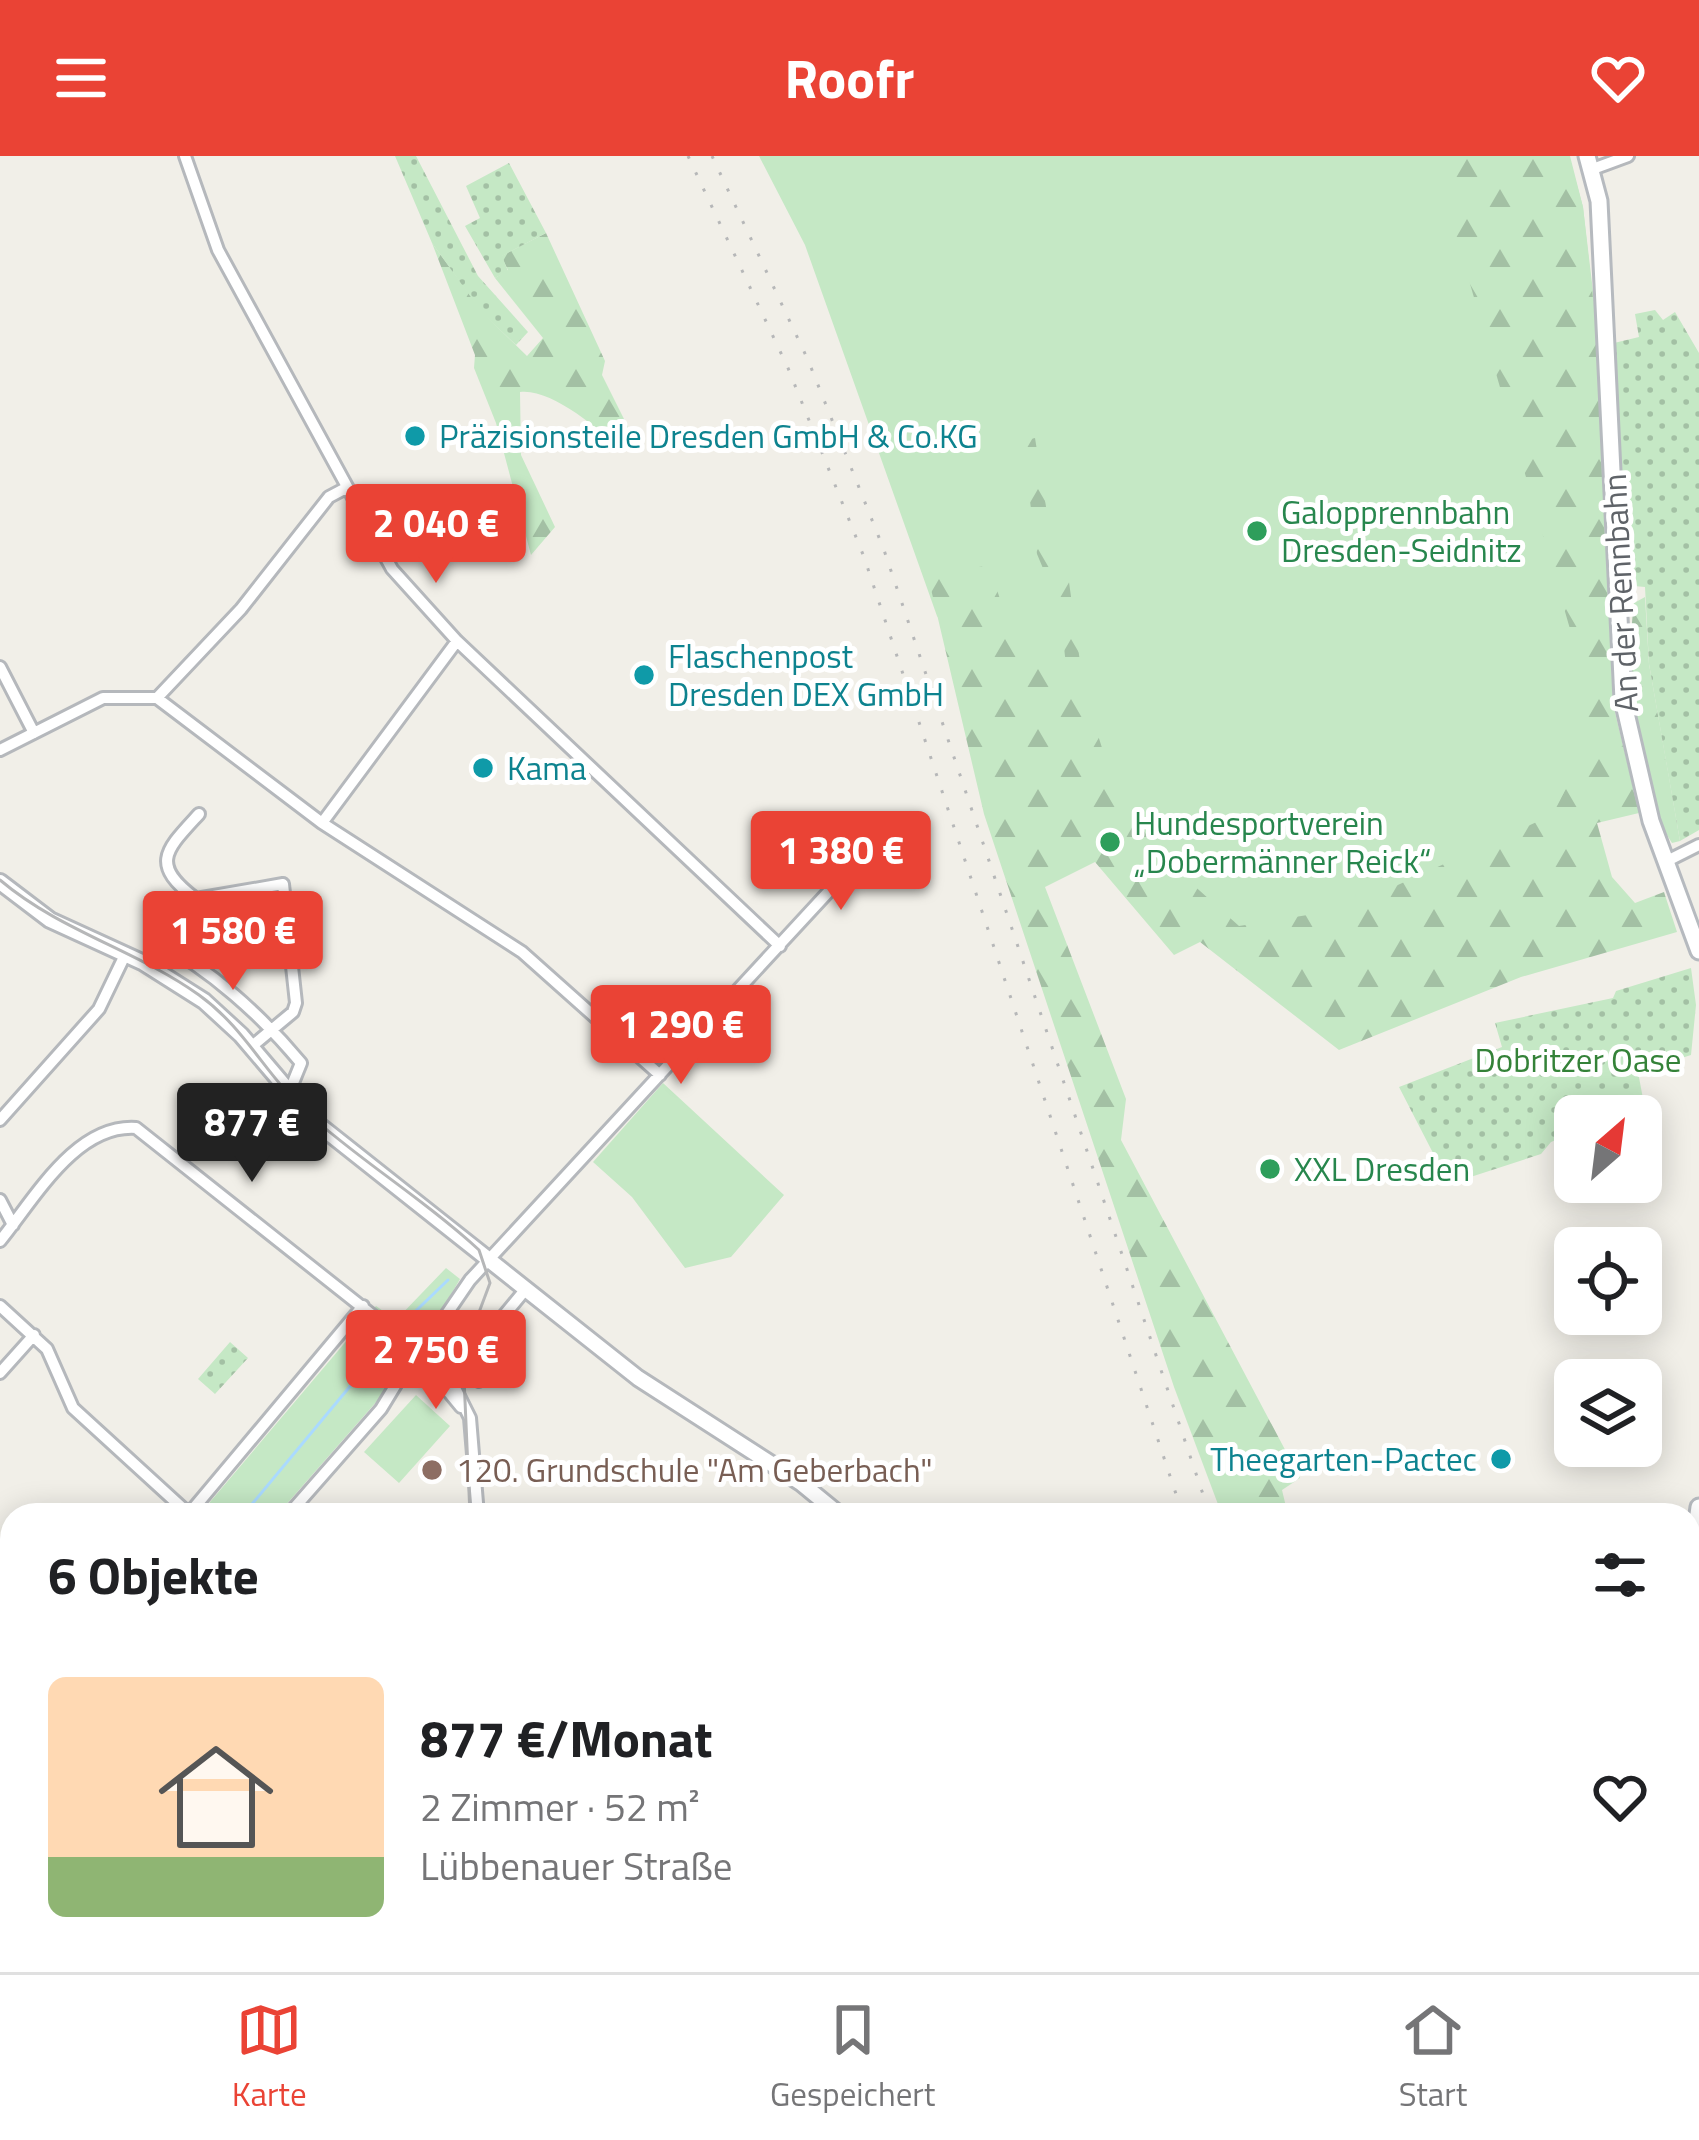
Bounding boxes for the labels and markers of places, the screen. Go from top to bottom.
place label: Präzisionsteile Dresden GmbH & Co.KG [439,411,978,461]
marker: Präzisionsteile Dresden GmbH & Co.KG [402,423,428,449]
pin: 2 040 € [325,484,547,586]
place label: Galopprennbahn Dresden-Seidnitz [1281,487,1522,575]
marker: Galopprennbahn Dresden-Seidnitz [1244,518,1270,544]
place label: Flaschenpost Dresden DEX GmbH [668,631,944,719]
marker: Flaschenpost Dresden DEX GmbH [631,662,657,688]
place label: Kama [507,743,586,793]
marker: Kama [470,755,496,781]
place label: Hundesportverein „Dobermänner Reick“ [1134,798,1431,886]
pin: 1 380 € [730,811,952,913]
marker: Hundesportverein „Dobermänner Reick“ [1097,829,1123,855]
pin: 1 580 € [122,891,344,993]
pin: 1 290 € [570,985,792,1087]
pin: 877 € [168,1083,336,1185]
place label: XXL Dresden [1294,1144,1470,1194]
marker: XXL Dresden [1257,1156,1283,1182]
pin: 2 750 € [325,1310,547,1412]
place label: Theegarten-Pactec [1210,1434,1477,1484]
place label: 120. Grundschule "Am Geberbach" [456,1445,933,1495]
marker: Theegarten-Pactec [1488,1446,1514,1472]
marker: 120. Grundschule "Am Geberbach" [419,1457,445,1483]

